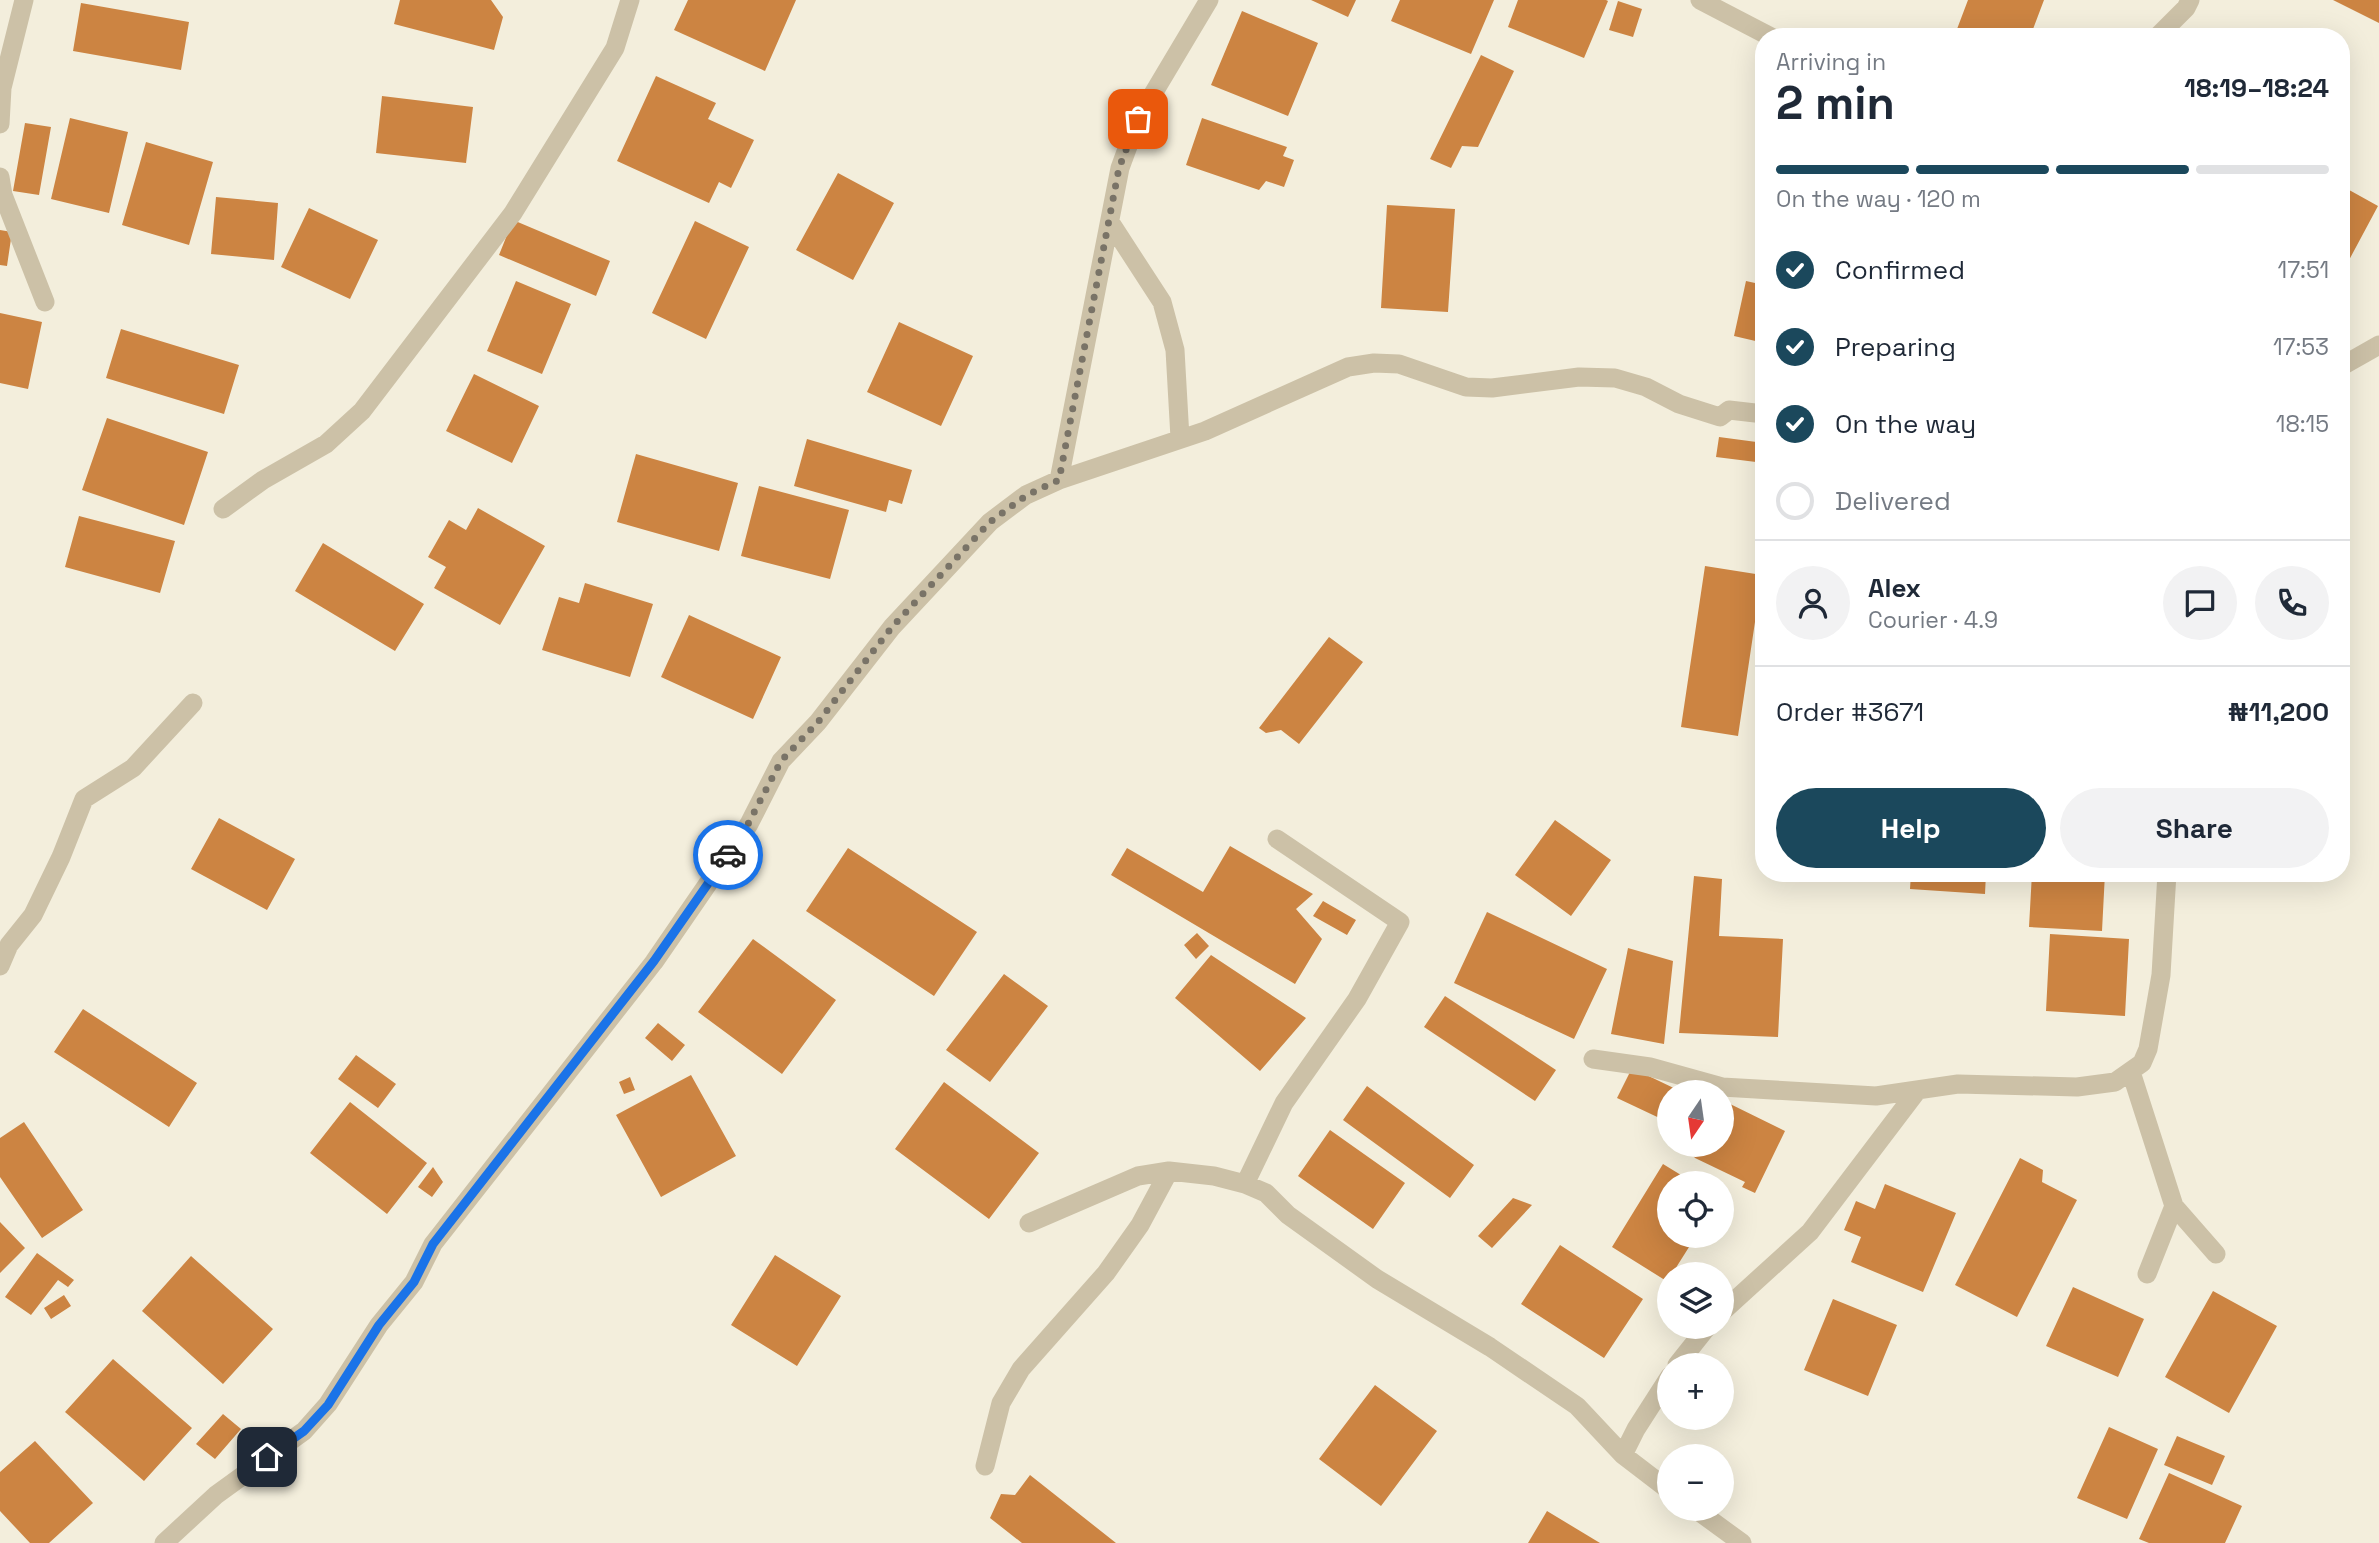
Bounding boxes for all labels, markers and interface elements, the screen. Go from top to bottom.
text: Arriving in [1776,47,1886,77]
text: 18:19–18:24 [2184,71,2329,105]
text: 2 min [1776,74,1895,132]
pin [1108,89,1168,149]
icon: bag [1119,100,1157,138]
text: On the way · 120 m [1776,184,1981,214]
icon: check [1776,251,1814,289]
text: Confirmed [1835,253,1965,287]
text: 17:51 [2278,255,2329,285]
icon: check [1776,328,1814,366]
text: Preparing [1835,330,1956,364]
text: 17:53 [2273,332,2329,362]
icon: check [1776,405,1814,443]
text: On the way [1835,407,1976,441]
text: 18:15 [2276,409,2329,439]
text: Delivered [1835,484,1951,518]
button: person [1776,566,1850,640]
button: chat [2163,566,2237,640]
button: phone [2255,566,2329,640]
text: Alex [1868,571,1921,605]
text: Courier · 4.9 [1868,605,1998,635]
text: Order #3671 [1776,695,1924,729]
text: ₦11,200 [2228,695,2329,729]
button: Help [1776,788,2046,868]
button: Share [2060,788,2329,868]
courier [693,820,763,890]
icon: car [709,836,747,874]
north arrow [1657,1080,1734,1157]
map controls [1657,1080,1734,1521]
button: locate [1657,1171,1734,1248]
button: layers [1657,1262,1734,1339]
button: + [1657,1353,1734,1430]
pin [237,1427,297,1487]
icon: home [248,1438,286,1476]
button: − [1657,1444,1734,1521]

